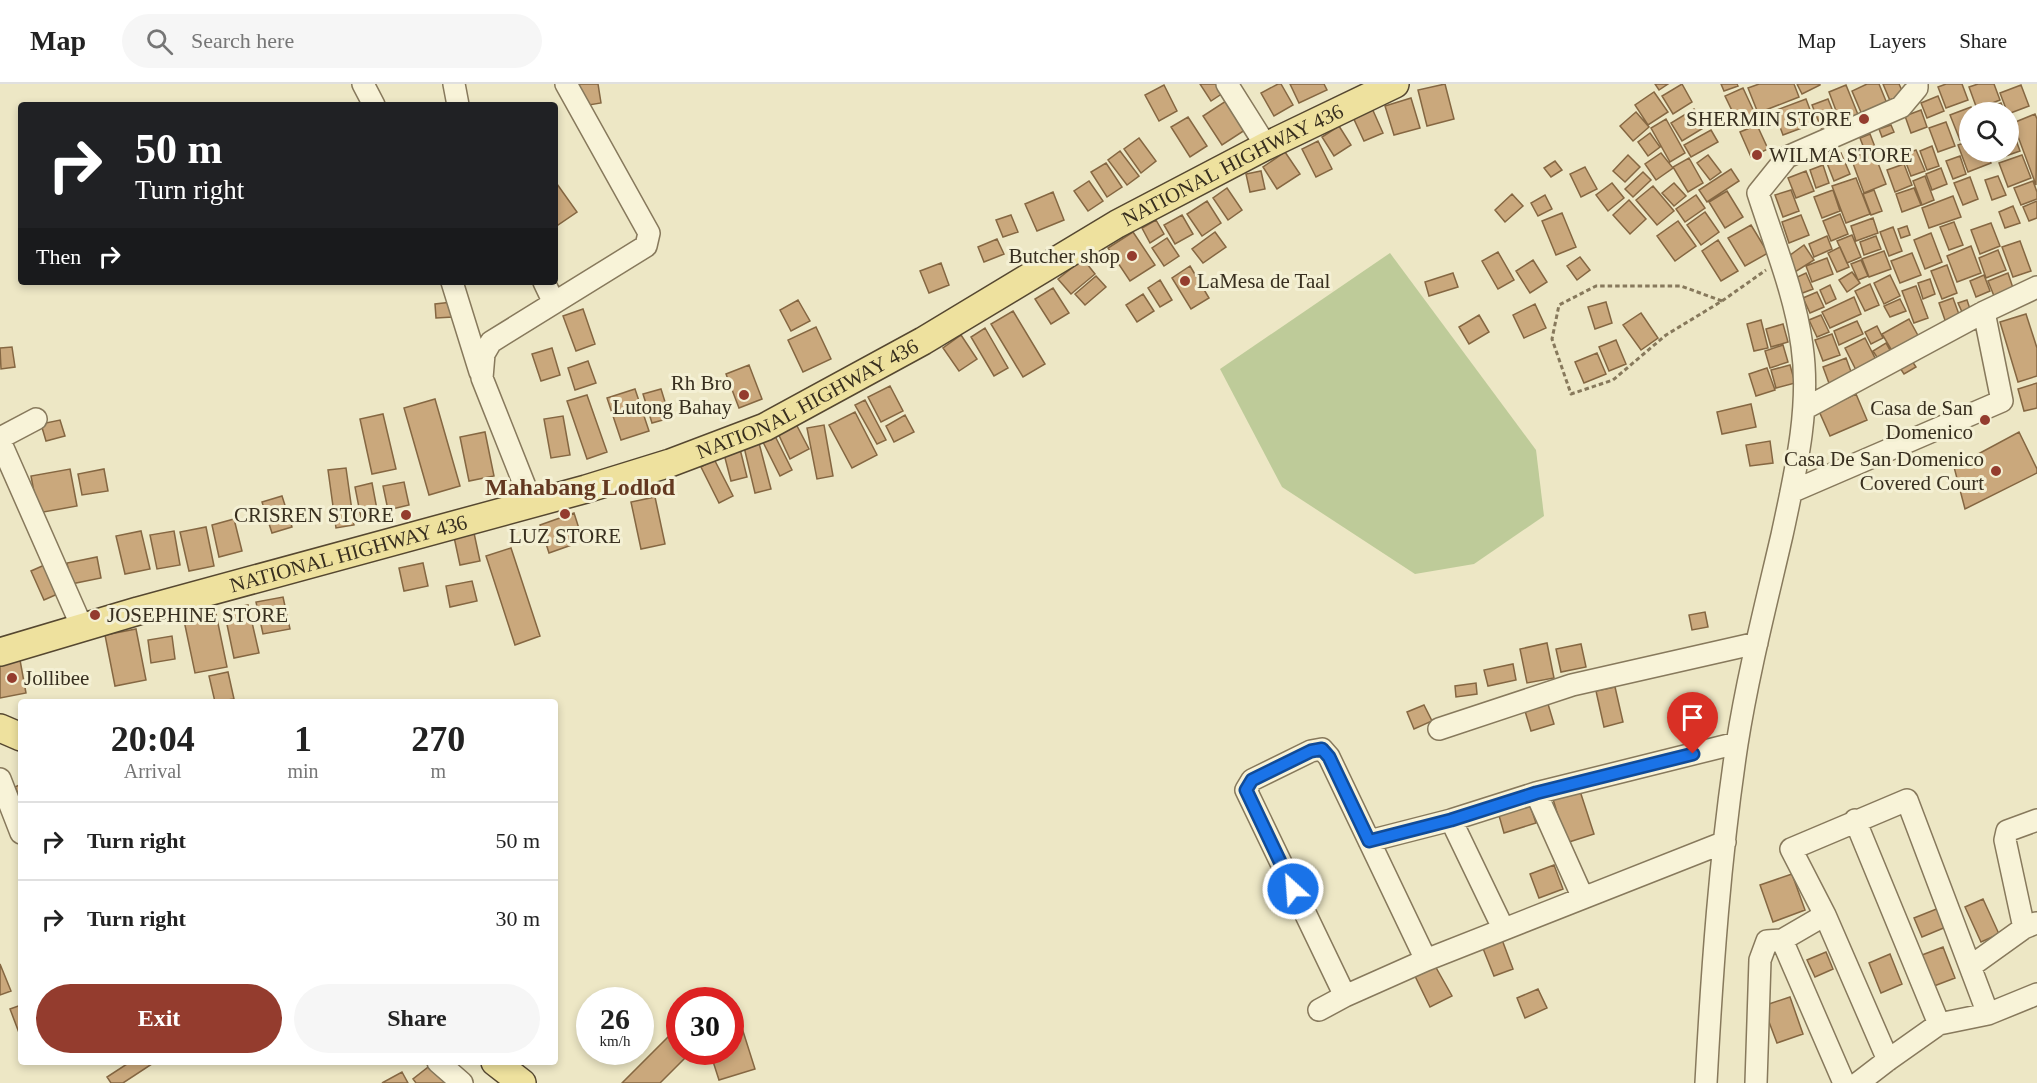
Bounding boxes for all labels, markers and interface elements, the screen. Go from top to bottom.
search box [122,14,542,68]
text: Map [30,25,86,56]
icon: search [143,25,176,58]
text: Search here [191,28,294,53]
text: Map [1798,29,1836,53]
text: Layers [1869,29,1926,53]
text: Share [1959,29,2007,53]
street label: NATIONAL HIGHWAY 436 [1118,99,1347,231]
map controls [1959,102,2019,162]
button: search [1959,102,2019,162]
place label: SHERMIN STORE [1686,107,1852,131]
marker: SHERMIN STORE [1857,112,1871,126]
icon: right [36,126,114,204]
text: 50 m [135,126,223,172]
place label: WILMA STORE [1769,143,1913,167]
marker: WILMA STORE [1750,148,1764,162]
text: Turn right [135,175,244,205]
icon: right [93,240,126,273]
text: Then [36,244,81,269]
place label: Butcher shop [1009,244,1120,268]
marker: Butcher shop [1125,249,1139,263]
place label: LaMesa de Taal [1197,269,1331,293]
marker: LaMesa de Taal [1178,274,1192,288]
street label: NATIONAL HIGHWAY 436 [693,334,922,464]
place label: Rh Bro Lutong Bahay [612,371,732,419]
marker: Rh Bro Lutong Bahay [737,388,751,402]
place label: Casa de San Domenico [1870,396,1973,444]
marker: Casa de San Domenico [1978,413,1992,427]
place label: Casa De San Domenico Covered Court [1784,447,1984,495]
marker: Casa De San Domenico Covered Court [1989,464,2003,478]
district label: Mahabang Lodlod [485,474,676,500]
place label: CRISREN STORE [234,503,394,527]
marker: LUZ STORE [558,507,572,521]
marker: CRISREN STORE [399,508,413,522]
street label: NATIONAL HIGHWAY 436 [227,510,470,597]
place label: LUZ STORE [509,524,621,548]
place label: JOSEPHINE STORE [107,603,288,627]
marker: JOSEPHINE STORE [88,608,102,622]
place label: Jollibee [24,666,89,690]
marker: Jollibee [5,671,19,685]
pin [1667,692,1718,754]
icon: arrive [1676,701,1709,734]
text: 20:04 [111,719,195,759]
text: 1 [294,719,312,759]
text: 270 [411,719,465,759]
text: Arrival [124,760,182,782]
text: min [287,760,319,782]
text: m [431,760,446,782]
icon: right [36,825,69,858]
text: Turn right [87,828,186,853]
text: 50 m [495,828,540,853]
position arrow [1261,857,1325,921]
icon: right [36,903,69,936]
text: Turn right [87,906,186,931]
text: 30 m [495,906,540,931]
button: Exit [36,984,282,1053]
button: Share [294,984,540,1053]
speed limit sign: 30 [666,987,744,1065]
text: 26 [600,1002,630,1035]
text: km/h [600,1033,630,1049]

